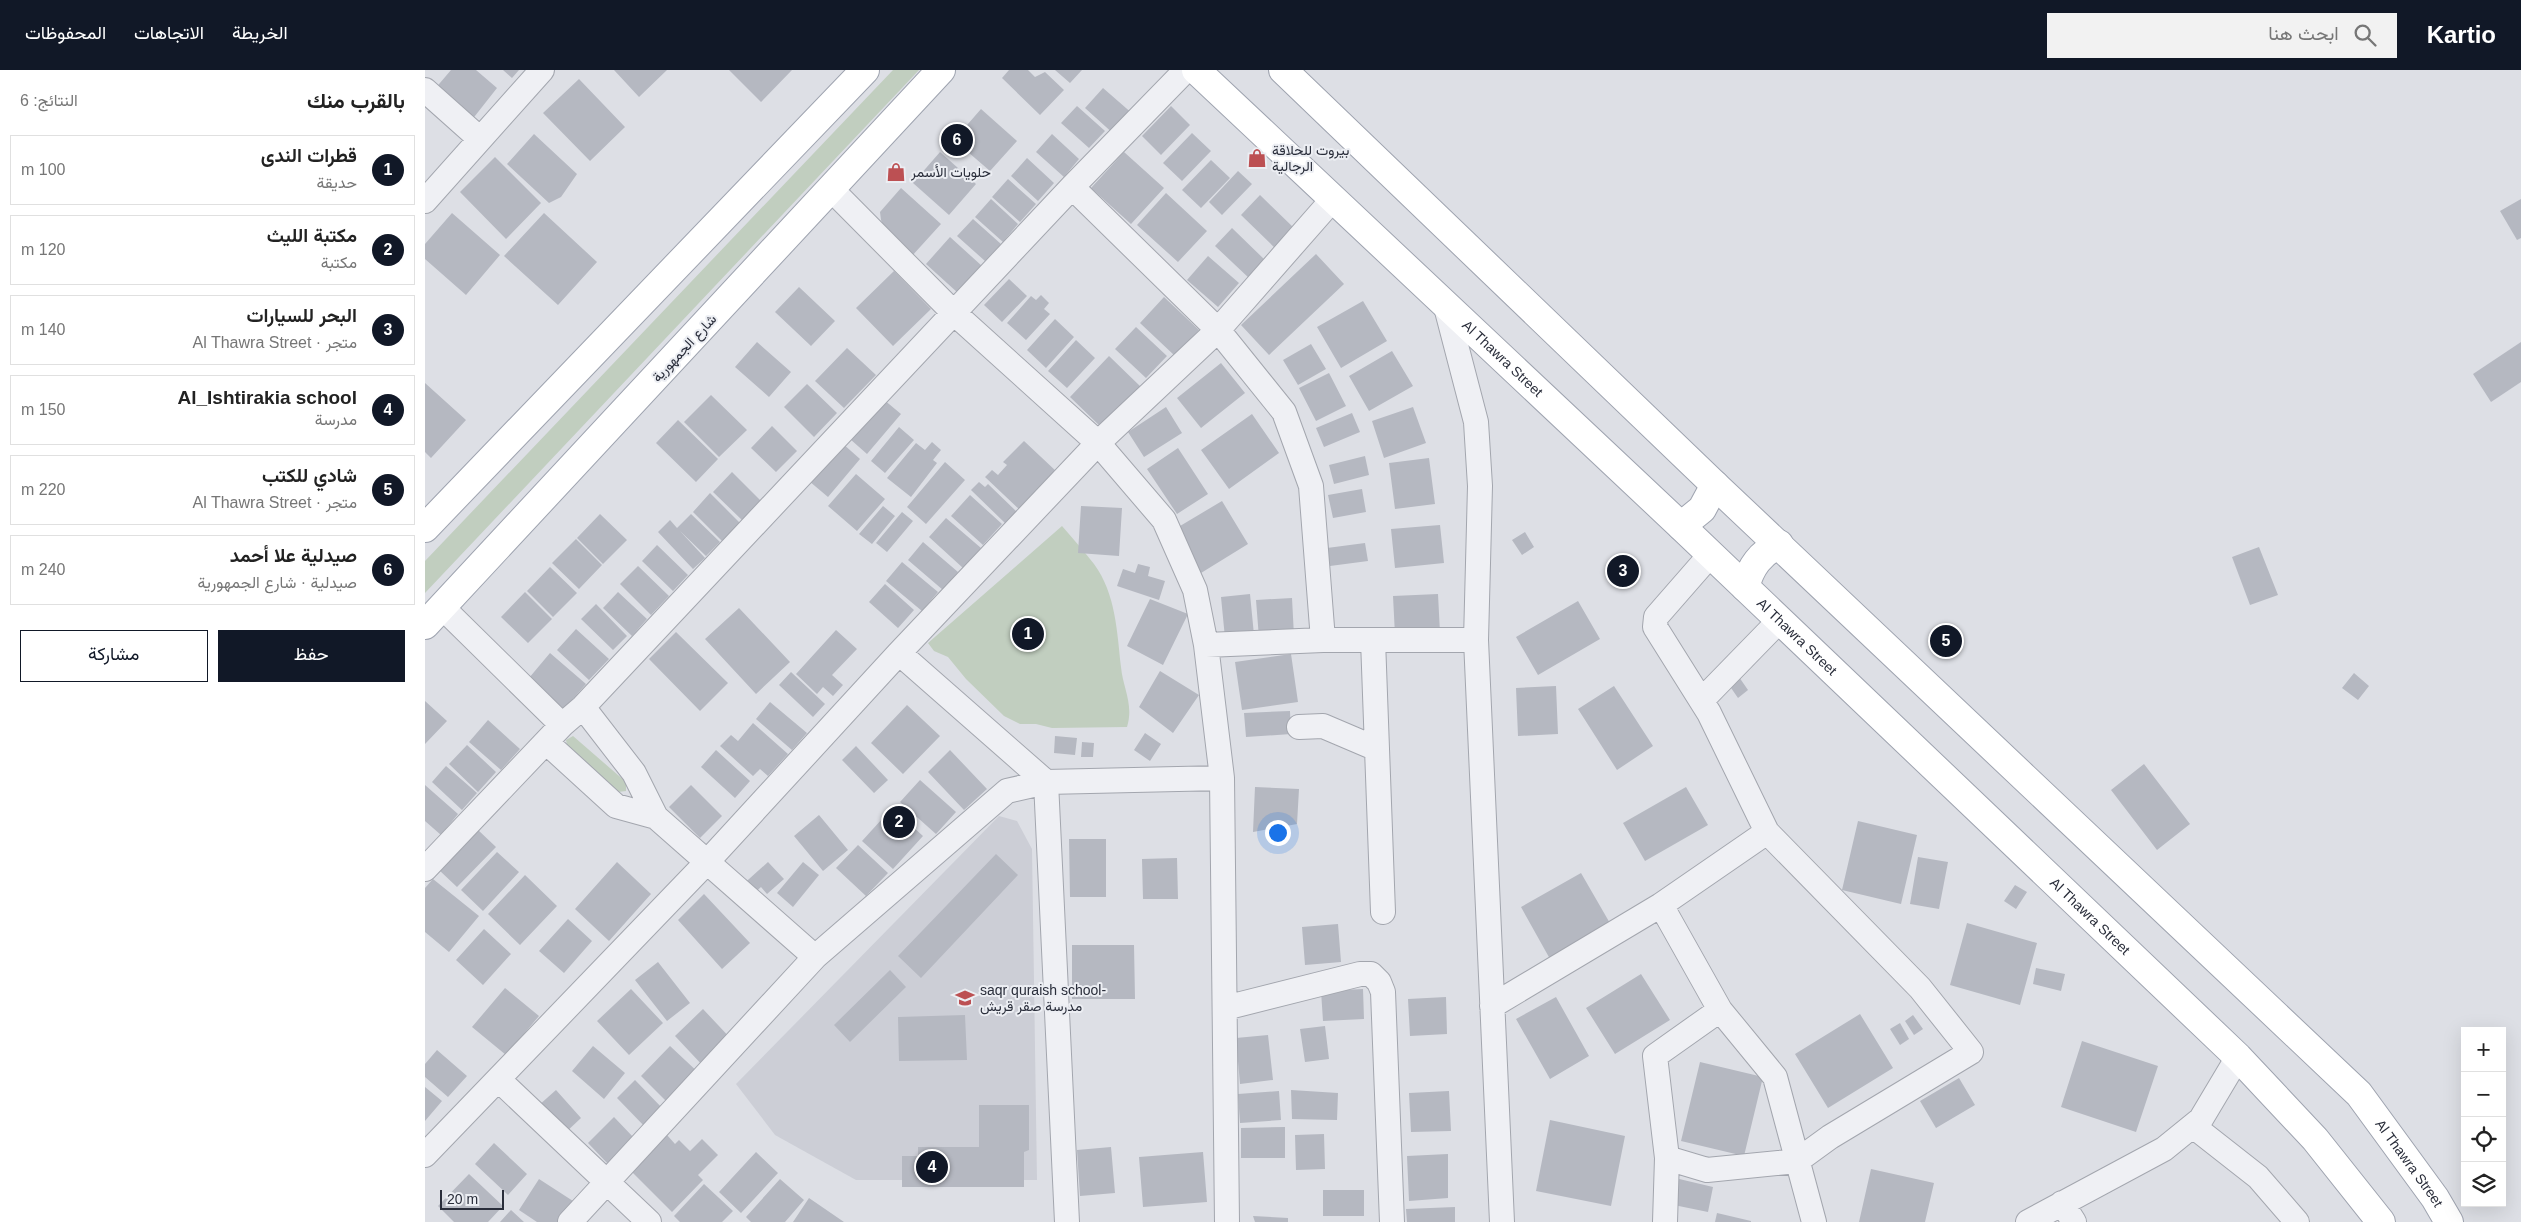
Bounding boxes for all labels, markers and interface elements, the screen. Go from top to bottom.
search box [2047,13,2397,58]
icon: search [2351,21,2379,49]
text: Kartio [2427,21,2496,48]
text: المحفوظات [25,23,106,43]
text: الاتجاهات [134,23,204,43]
text: الخريطة [232,23,288,43]
text: ابحث هنا [2268,23,2339,44]
text: بالقرب منك [307,89,405,112]
text: النتائج: 6 [20,92,78,109]
pin: 6 [941,121,973,159]
place label: بيروت للحلاقة الرجالية [1272,142,1349,175]
text: قطرات الندى [261,145,357,166]
shop icon: بيروت للحلاقة الرجالية [1246,147,1268,169]
text: 100 m [21,161,65,178]
text: 1 [384,161,392,178]
shop icon: حلويات الأسمر [885,161,907,183]
place label: حلويات الأسمر [910,164,991,181]
text: حديقة [317,174,357,191]
text: مكتبة الليث [267,225,357,246]
text: 120 m [21,241,65,258]
text: 2 [384,241,392,258]
text: مكتبة [321,254,357,271]
text: البحر للسيارات [247,305,357,326]
street label: شارع الجمهورية [649,311,722,387]
street label: Al Thawra Street [1459,317,1546,400]
text: 140 m [21,321,65,338]
text: 3 [384,321,392,338]
text: متجر · Al Thawra Street [193,334,357,351]
text: Al_Ishtirakia school [177,387,357,408]
text: 150 m [21,401,65,418]
text: 4 [384,401,392,418]
text: مدرسة [315,411,357,428]
text: شادي للكتب [262,465,357,486]
text: 220 m [21,481,65,498]
text: 5 [384,481,392,498]
text: متجر · Al Thawra Street [193,494,357,511]
text: صيدلية علا أحمد [230,545,357,566]
pin: 3 [1607,552,1639,590]
text: 240 m [21,561,65,578]
text: 6 [384,561,392,578]
text: صيدلية · شارع الجمهورية [198,574,357,591]
street label: Al Thawra Street [1754,595,1840,678]
pin: 1 [1012,615,1044,653]
pin: 5 [1930,622,1962,660]
button: مشاركة [20,630,208,682]
button: حفظ [218,630,405,682]
pin: 2 [883,803,915,841]
your location [1265,820,1291,846]
street label: Al Thawra Street [2047,874,2133,958]
place label: saqr quraish school- مدرسة صقر قريش [980,982,1106,1015]
school or university icon: saqr quraish school- مدرسة صقر قريش [954,987,976,1009]
map controls [2461,1027,2506,1207]
button: + [2461,1027,2506,1072]
button: − [2461,1072,2506,1117]
street label: Al Thawra Street [2372,1116,2446,1210]
button: locate [2461,1117,2506,1162]
pin: 4 [916,1148,948,1186]
button: layers [2461,1162,2506,1207]
scale bar [440,1187,504,1210]
text: 20 m [447,1191,478,1207]

